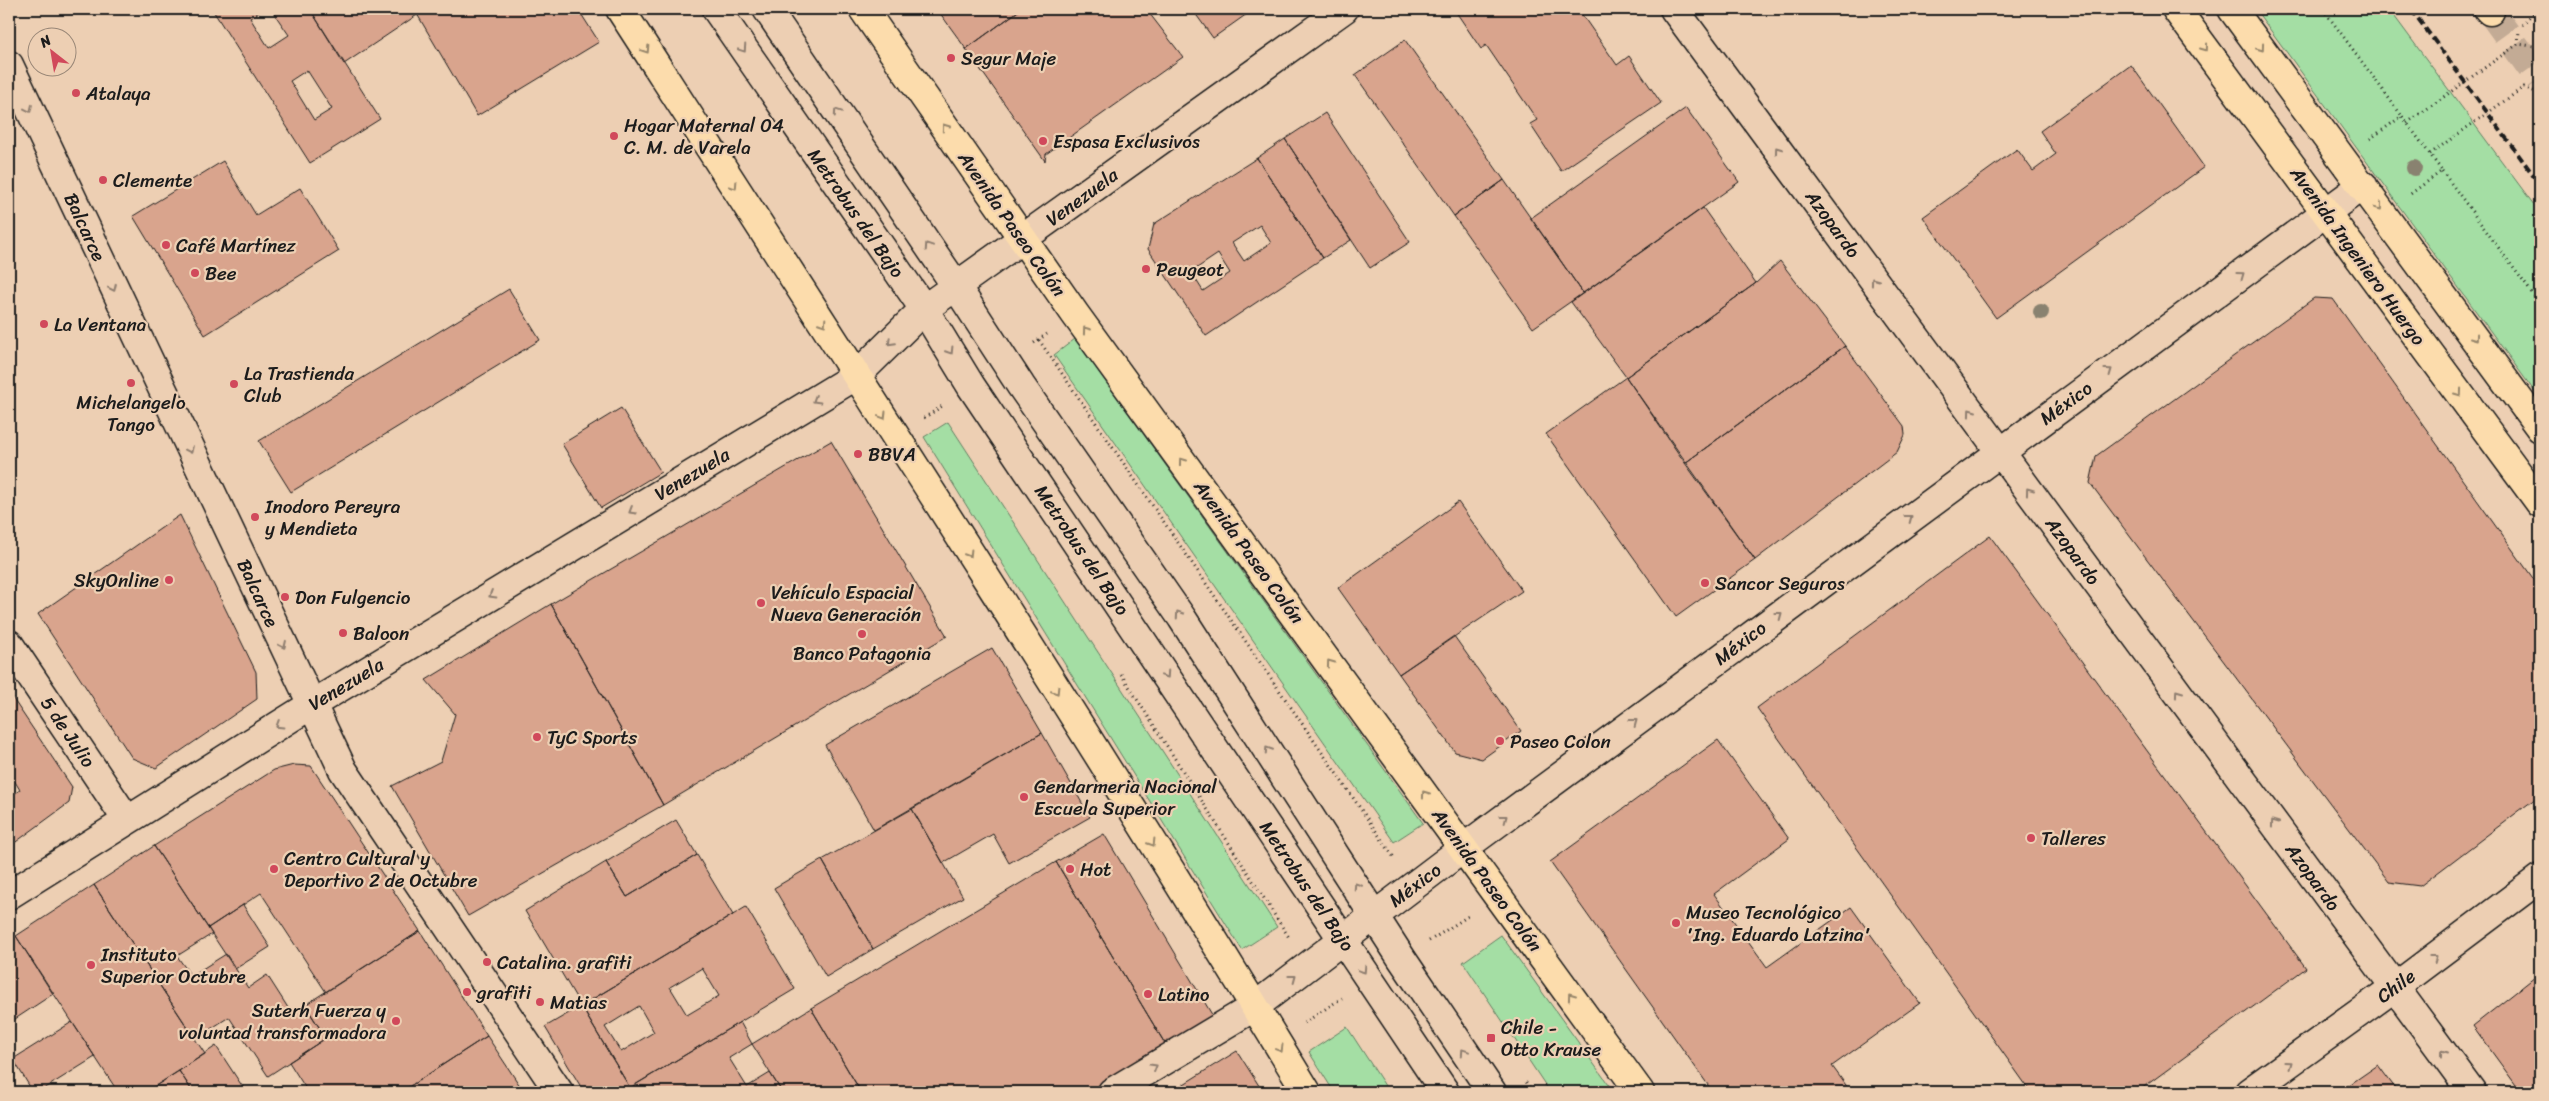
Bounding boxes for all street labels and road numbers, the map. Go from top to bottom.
street label: Metrobus del Bajo [799,141,913,285]
street label: Avenida Paseo Colón [949,143,1075,304]
street label: Avenida Ingeniero Huergo [2281,158,2435,353]
street label: Venezuela [1039,159,1126,235]
street label: Azopardo [1796,182,1869,265]
street label: Balcarce [55,187,115,267]
street label: México [2032,372,2100,434]
street label: Venezuela [648,438,737,510]
street label: Avenida Paseo Colón [1185,472,1313,631]
street label: Metrobus del Bajo [1026,478,1138,622]
street label: Azopardo [2036,509,2109,592]
street label: Balcarce [228,553,288,633]
street label: México [1706,612,1774,674]
street label: Venezuela [302,648,391,720]
street label: 5 de Julio [32,689,104,775]
street label: Avenida Paseo Colón [1423,800,1551,959]
street label: Metrobus del Bajo [1251,814,1363,958]
street label: Azopardo [2276,835,2349,918]
street label: México [1381,854,1449,916]
street label: Chile [2369,960,2423,1012]

